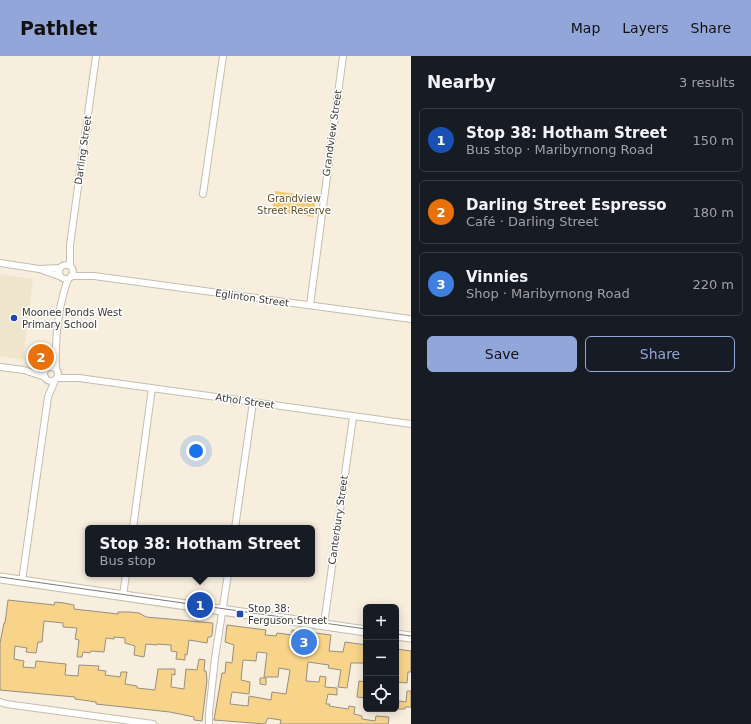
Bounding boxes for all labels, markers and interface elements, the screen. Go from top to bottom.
text: Pathlet [20,17,97,39]
text: Map [571,20,600,36]
text: Layers [622,20,669,36]
text: Share [691,20,731,36]
text: Nearby [427,72,496,92]
text: 3 results [679,75,735,90]
street label: Grandview Street [320,89,344,177]
street label: Darling Street [73,115,93,185]
text: Stop 38: Hotham Street [466,124,667,142]
text: 1 [436,133,446,148]
text: 150 m [692,133,734,148]
text: Bus stop · Maribyrnong Road [466,142,653,157]
park label: Grandview Street Reserve [257,193,331,216]
text: Darling Street Espresso [466,196,667,214]
text: 2 [436,205,446,220]
text: 180 m [692,205,734,220]
text: Café · Darling Street [466,214,599,229]
text: Vinnies [466,268,528,286]
text: 3 [436,277,446,292]
text: 220 m [692,277,734,292]
text: Shop · Maribyrnong Road [466,286,630,301]
street label: Eglinton Street [214,287,290,309]
place label: Moonee Ponds West Primary School [22,307,122,330]
marker: Moonee Ponds West Primary School [9,313,19,323]
button: Save [427,336,577,372]
button: Share [585,336,735,372]
pin: 2 [28,342,54,372]
street label: Athol Street [215,391,275,411]
your location [186,441,206,461]
street label: Canterbury Street [326,475,350,565]
popup [85,525,315,577]
text: Stop 38: Hotham Street [100,535,300,553]
text: Bus stop [100,553,156,568]
pin: 1 [187,590,213,620]
place label: Stop 38: Ferguson Street [248,603,327,626]
map controls [363,604,399,712]
button: + [363,604,399,640]
marker: Stop 38: Ferguson Street [235,609,245,619]
pin: 3 [291,627,317,657]
button: − [363,640,399,676]
button: locate [363,676,399,712]

